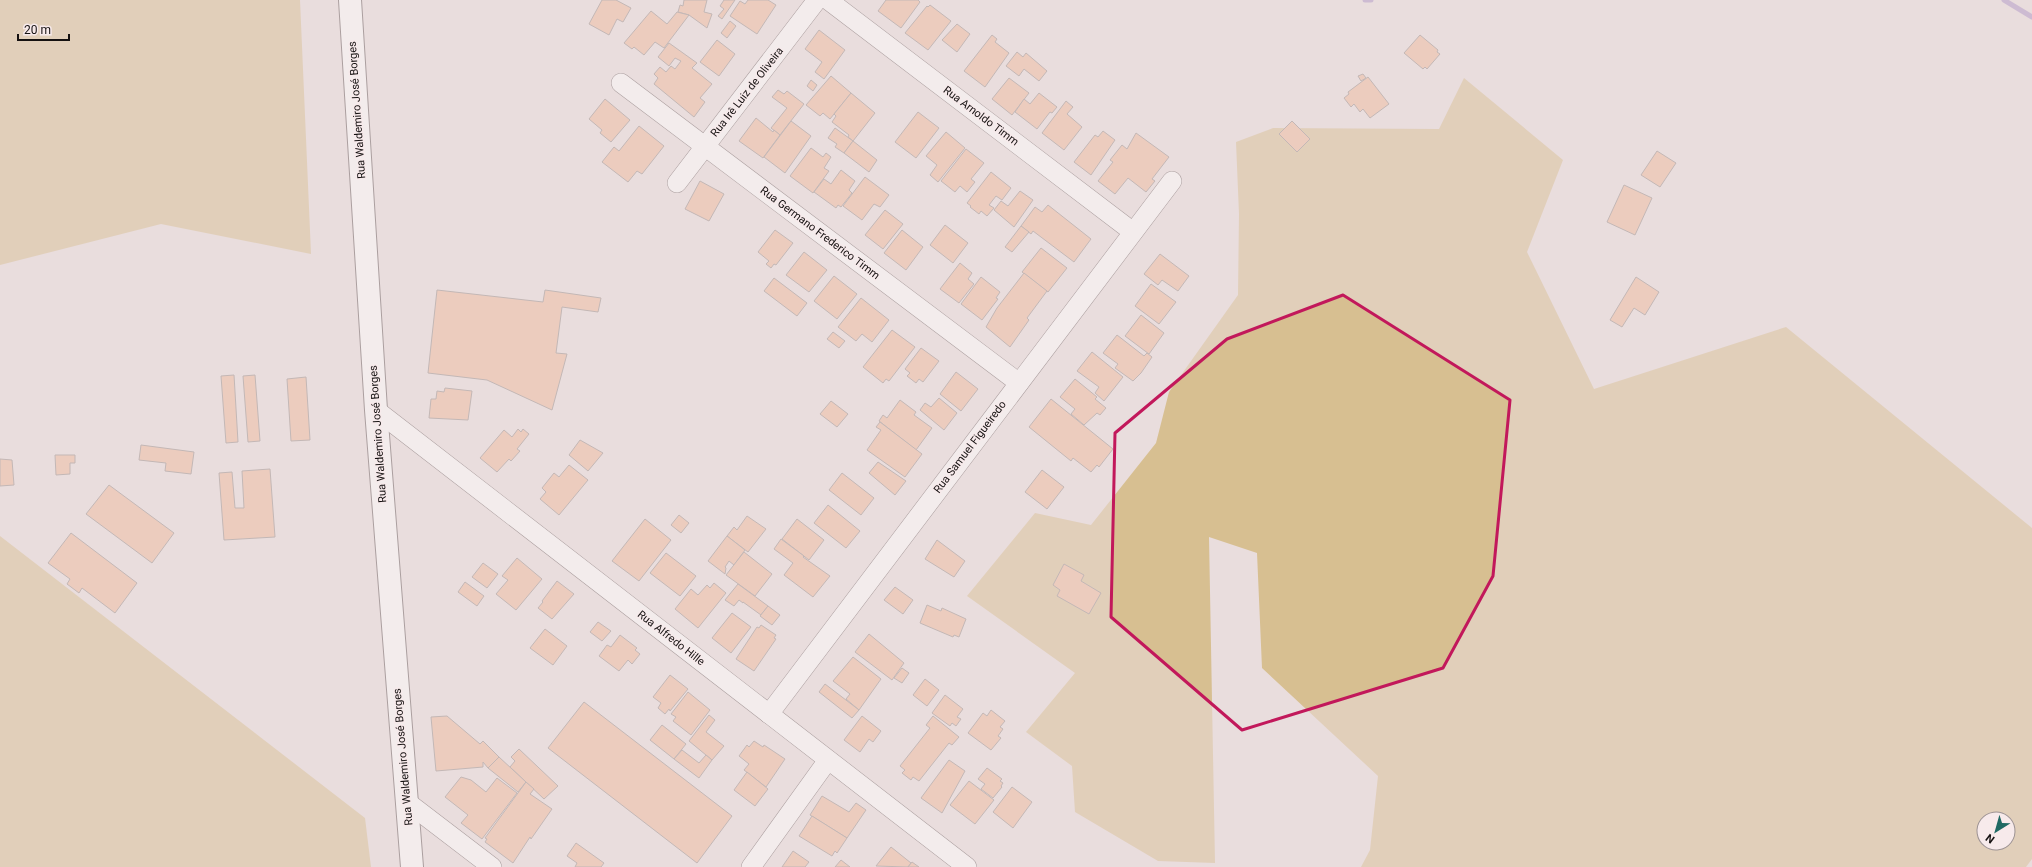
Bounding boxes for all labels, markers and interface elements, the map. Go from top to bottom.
scale bar [18,16,69,42]
text: 20 m [24,23,51,37]
street label: Rua Waldemiro José Borges [346,40,368,179]
street label: Rua Irê Luiz de Oliveira [708,45,786,139]
street label: Rua Arnoldo Timm [941,83,1021,149]
street label: Rua Germano Frederico Timm [758,184,882,282]
street label: Rua Waldemiro José Borges [367,364,389,503]
street label: Rua Samuel Figueiredo [931,398,1009,496]
street label: Rua Alfredo Hille [635,608,707,668]
street label: Rua Waldemiro José Borges [390,687,415,826]
north arrow [1976,811,2016,851]
text: N [1983,831,1997,846]

